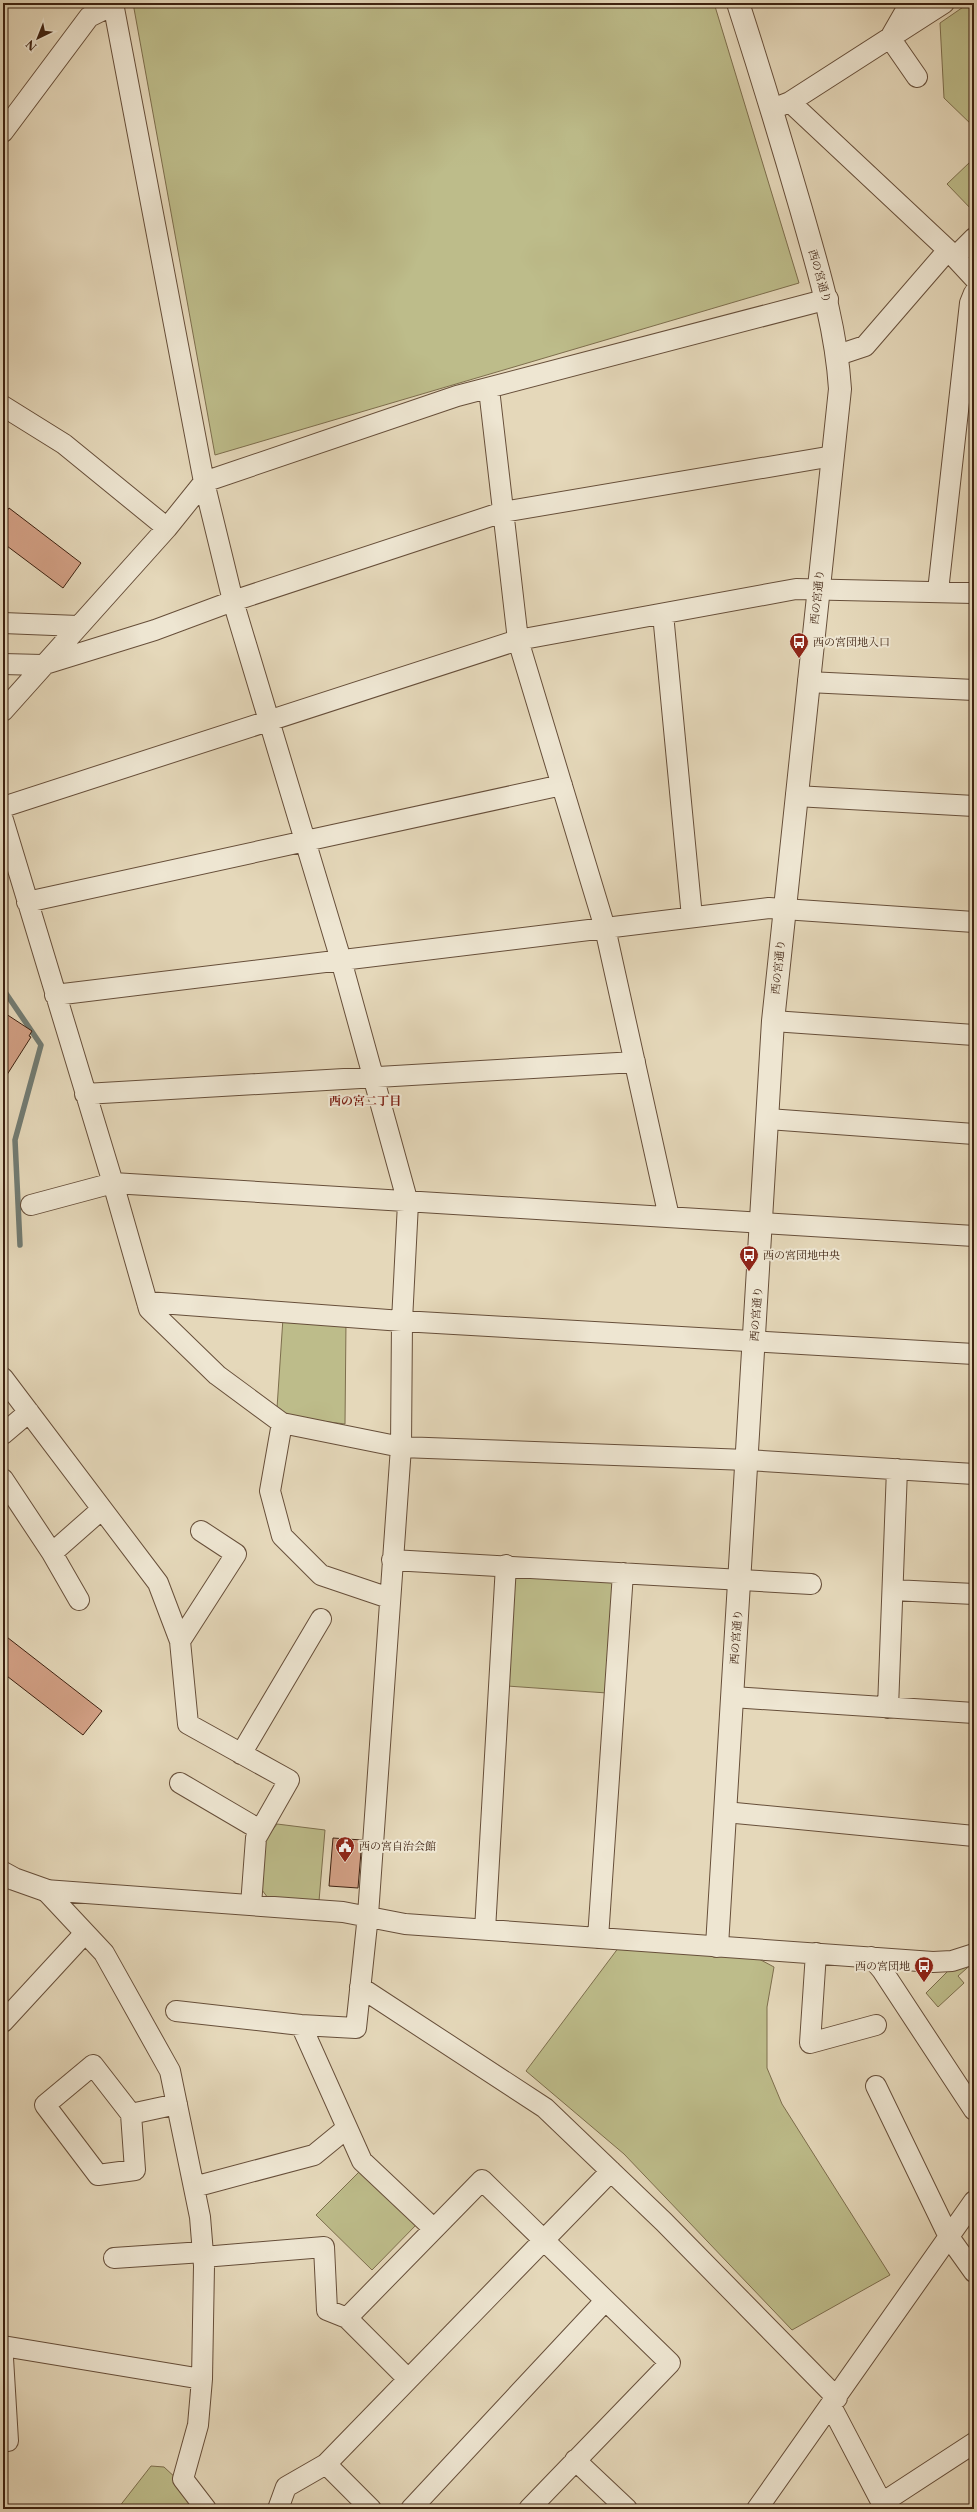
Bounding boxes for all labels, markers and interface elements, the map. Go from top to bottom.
north arrow [18,18,58,58]
text: N [23,37,39,54]
street label: 西の宮通り [806,248,834,304]
street label: 西の宮通り [807,569,827,625]
bus stop icon: 西の宮団地入口 [788,631,810,659]
place label: 西の宮団地入口 [813,635,890,649]
street label: 西の宮通り [768,939,788,995]
district label: 西の宮二丁目 [329,1093,401,1108]
bus stop icon: 西の宮団地中央 [738,1244,760,1272]
place label: 西の宮団地中央 [763,1248,840,1262]
street label: 西の宮通り [747,1286,765,1342]
street label: 西の宮通り [727,1609,745,1665]
public building icon: 西の宮自治会館 [334,1835,356,1863]
place label: 西の宮自治会館 [359,1839,436,1853]
bus stop icon: 西の宮団地 [913,1955,935,1983]
place label: 西の宮団地 [855,1959,910,1973]

